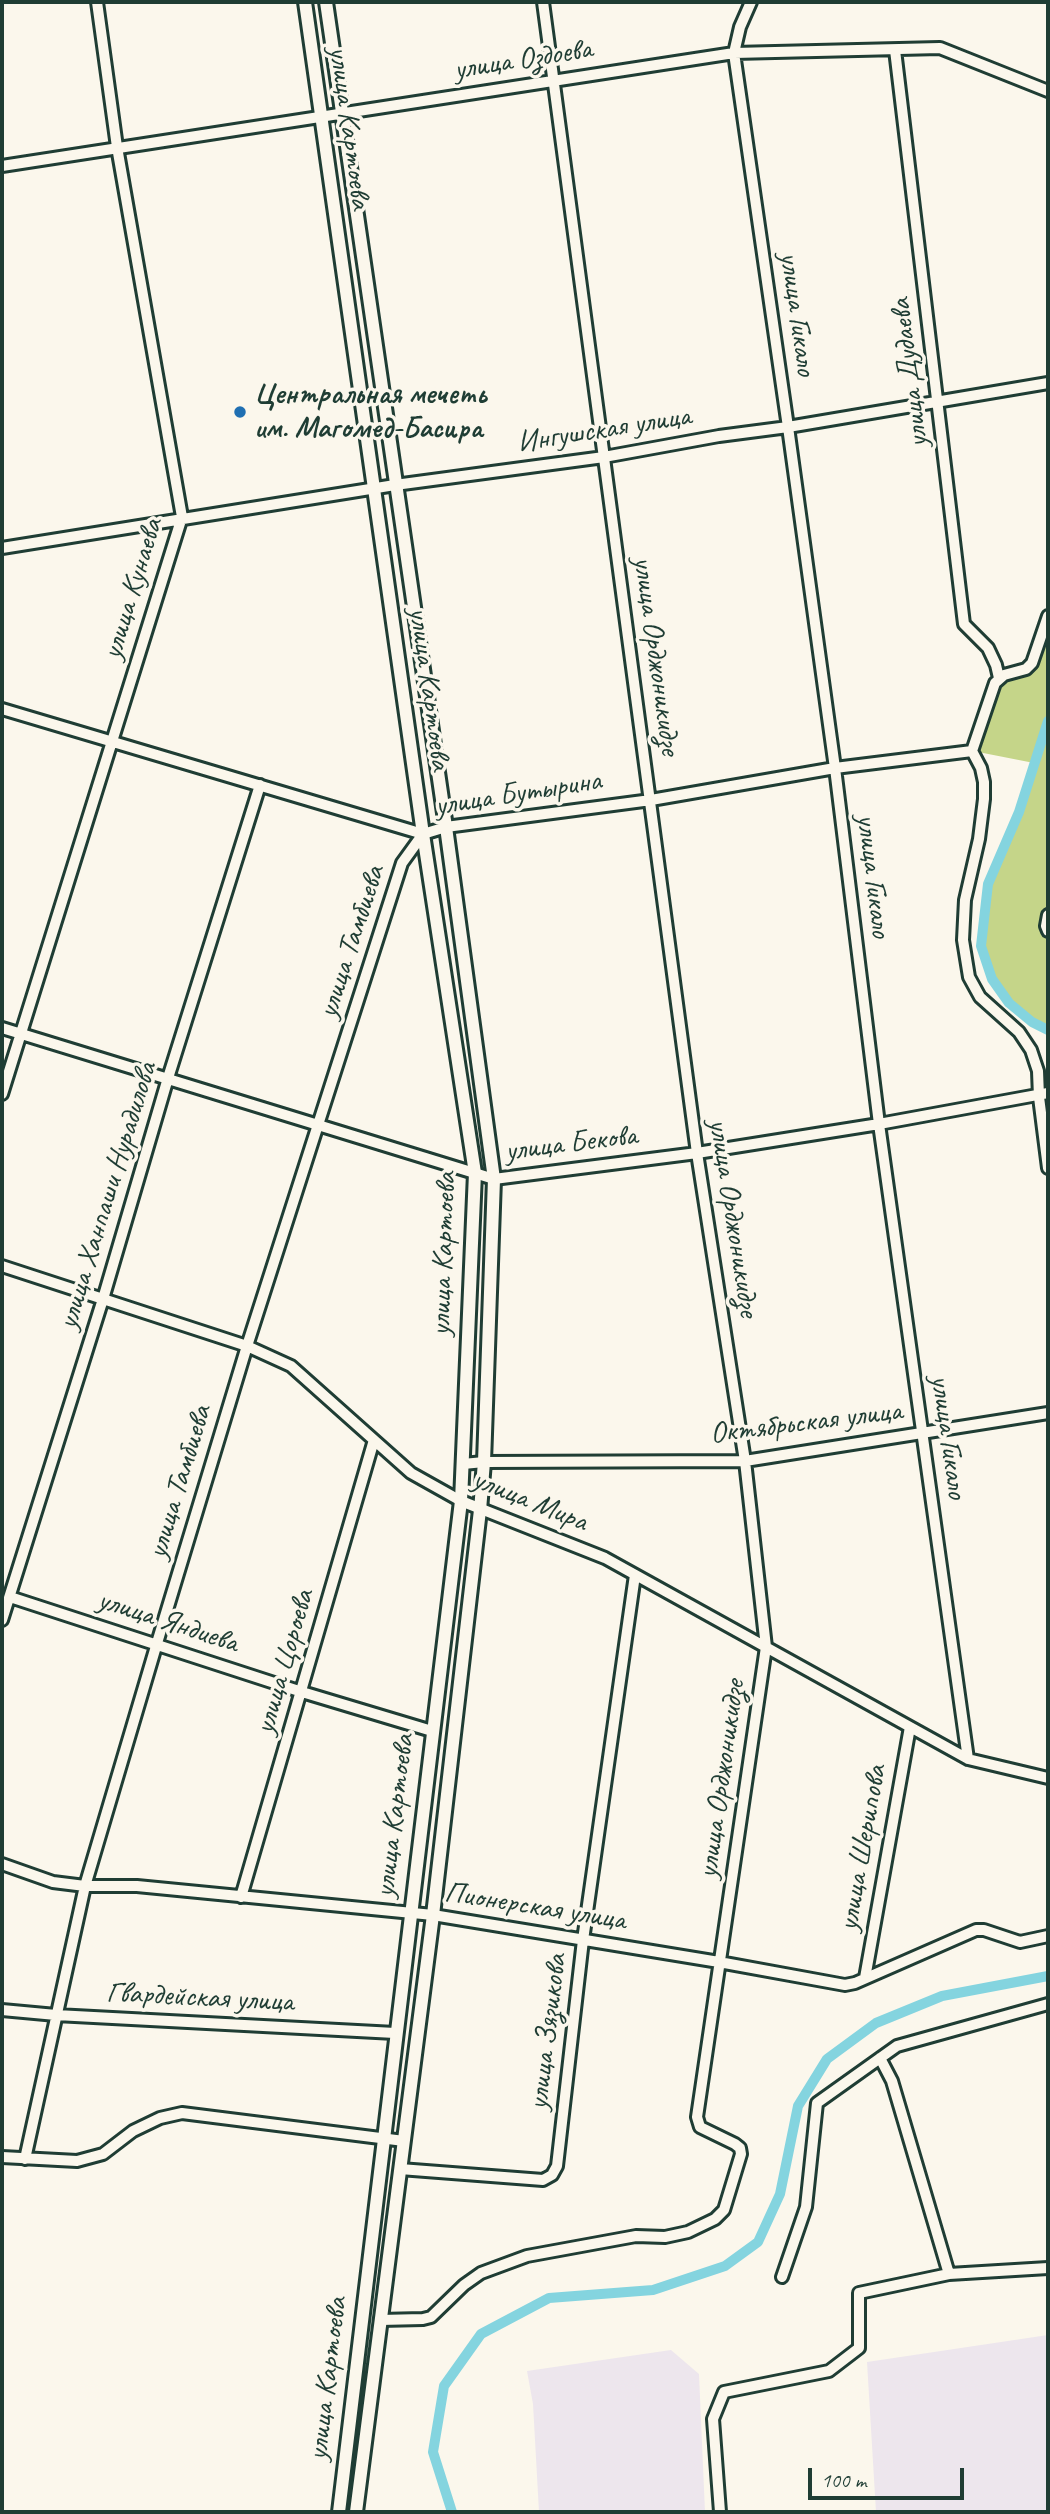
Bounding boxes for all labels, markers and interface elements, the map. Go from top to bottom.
street label: улица Оздоева [451,31,595,89]
street label: улица Картоева [320,44,378,212]
street label: улица Гикало [771,250,823,378]
street label: улица Дудаева [883,296,937,450]
place label: Центральная мечеть им. Магомед-Басира [254,377,486,448]
street label: Ингушская улица [515,399,693,461]
marker: Центральная мечеть им. Магомед-Басира [232,404,248,420]
street label: улица Кунаева [95,514,171,664]
street label: улица Орджоникидзе [624,554,688,758]
street label: улица Картоева [400,605,458,773]
street label: улица Бутырина [432,763,604,825]
street label: улица Гикало [848,812,898,940]
street label: улица Тамбиева [310,861,394,1023]
street label: улица Ханпаши Нурадилова [50,1058,166,1334]
street label: улица Орджоникидзе [700,1116,766,1320]
street label: улица Бекова [503,1118,639,1170]
street label: улица Картоева [423,1171,465,1337]
street label: улица Гикало [922,1373,974,1501]
street label: Октябрьская улица [708,1393,904,1453]
street label: улица Тамбиева [140,1401,220,1563]
street label: улица Мира [467,1462,593,1540]
street label: улица Яндиева [93,1582,243,1662]
street label: улица Цороева [247,1586,323,1738]
street label: улица Орджоникидзе [690,1677,754,1881]
street label: улица Картоева [367,1732,423,1900]
street label: улица Шерипова [831,1762,895,1934]
street label: Пионерская улица [442,1875,628,1939]
street label: улица Зязикова [521,1952,575,2112]
street label: Гвардейская улица [105,1975,295,2021]
street label: улица Картоева [300,2295,356,2463]
scale bar [812,2454,968,2498]
text: 100 m [821,2467,866,2493]

